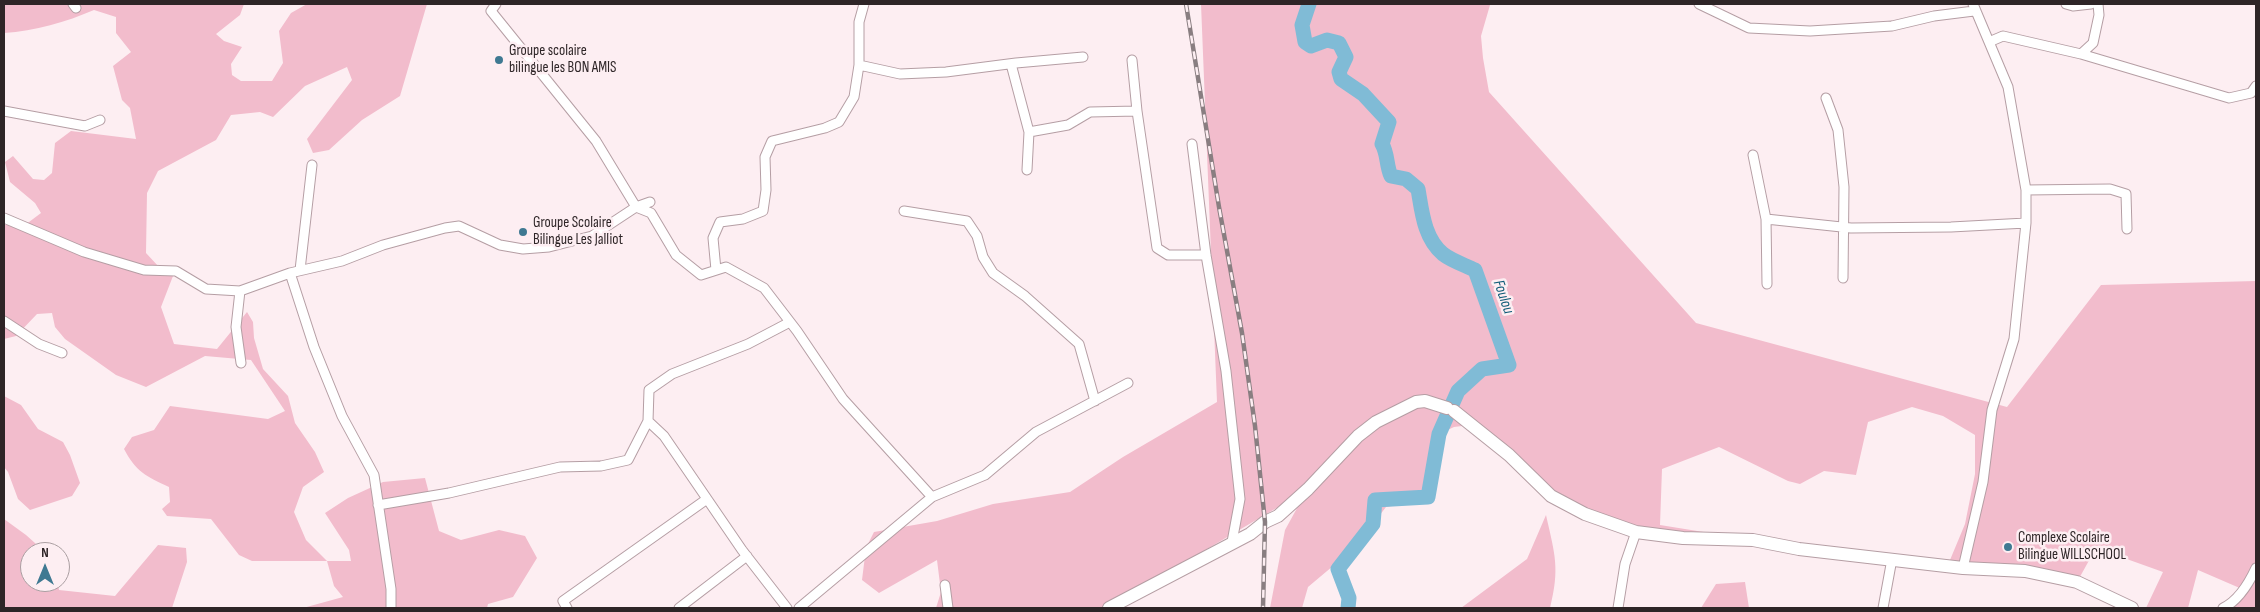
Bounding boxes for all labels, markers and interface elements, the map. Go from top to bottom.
place label: Groupe scolaire bilingue les BON AMIS [509,42,616,77]
marker: Groupe scolaire bilingue les BON AMIS [493,54,505,66]
place label: Groupe Scolaire Bilingue Les Jalliot [533,214,623,249]
marker: Groupe Scolaire Bilingue Les Jalliot [517,226,529,238]
water label: Foulou [1488,277,1518,317]
place label: Complexe Scolaire Bilingue WILLSCHOOL [2018,529,2126,564]
marker: Complexe Scolaire Bilingue WILLSCHOOL [2002,541,2014,553]
north arrow [20,542,70,592]
text: N [41,544,49,561]

